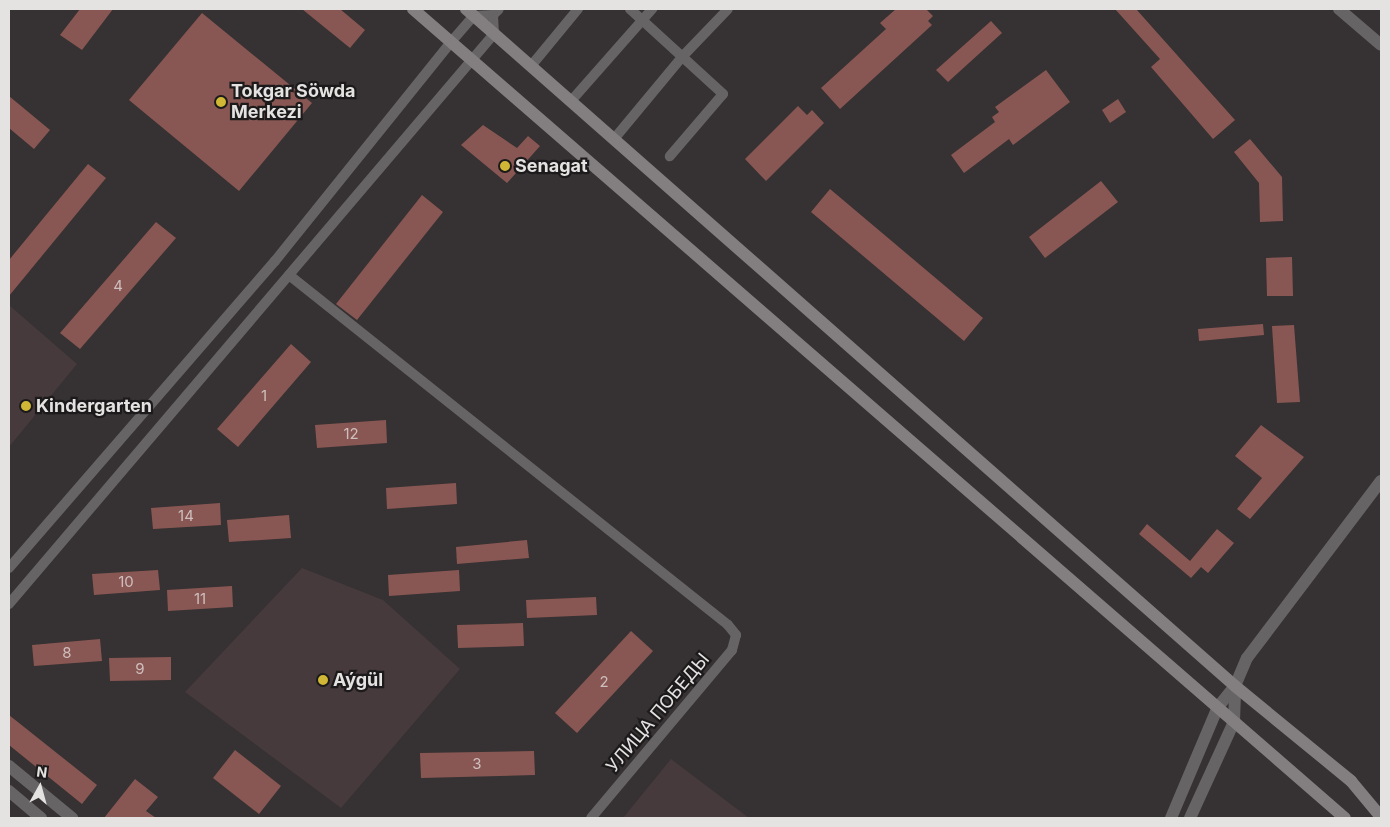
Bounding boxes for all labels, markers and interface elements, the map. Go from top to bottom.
place label: Tokgar Söwda Merkezi [231,81,356,124]
marker: Tokgar Söwda Merkezi [215,96,227,108]
place label: Senagat [515,155,588,177]
marker: Senagat [499,160,511,172]
house number: 4 [113,277,123,295]
house number: 1 [261,387,267,405]
place label: Kindergarten [36,395,152,417]
marker: Kindergarten [20,400,32,412]
house number: 12 [343,425,359,443]
house number: 14 [178,507,194,525]
house number: 10 [118,573,134,591]
house number: 11 [194,590,206,608]
house number: 8 [62,644,72,662]
street label: УЛИЦА ПОБЕДЫ [602,649,714,777]
house number: 9 [135,660,145,678]
place label: Aýgül [333,669,383,691]
house number: 2 [599,673,609,691]
marker: Aýgül [317,674,329,686]
house number: 3 [472,755,482,773]
north arrow [15,762,65,812]
text: N [36,763,48,781]

